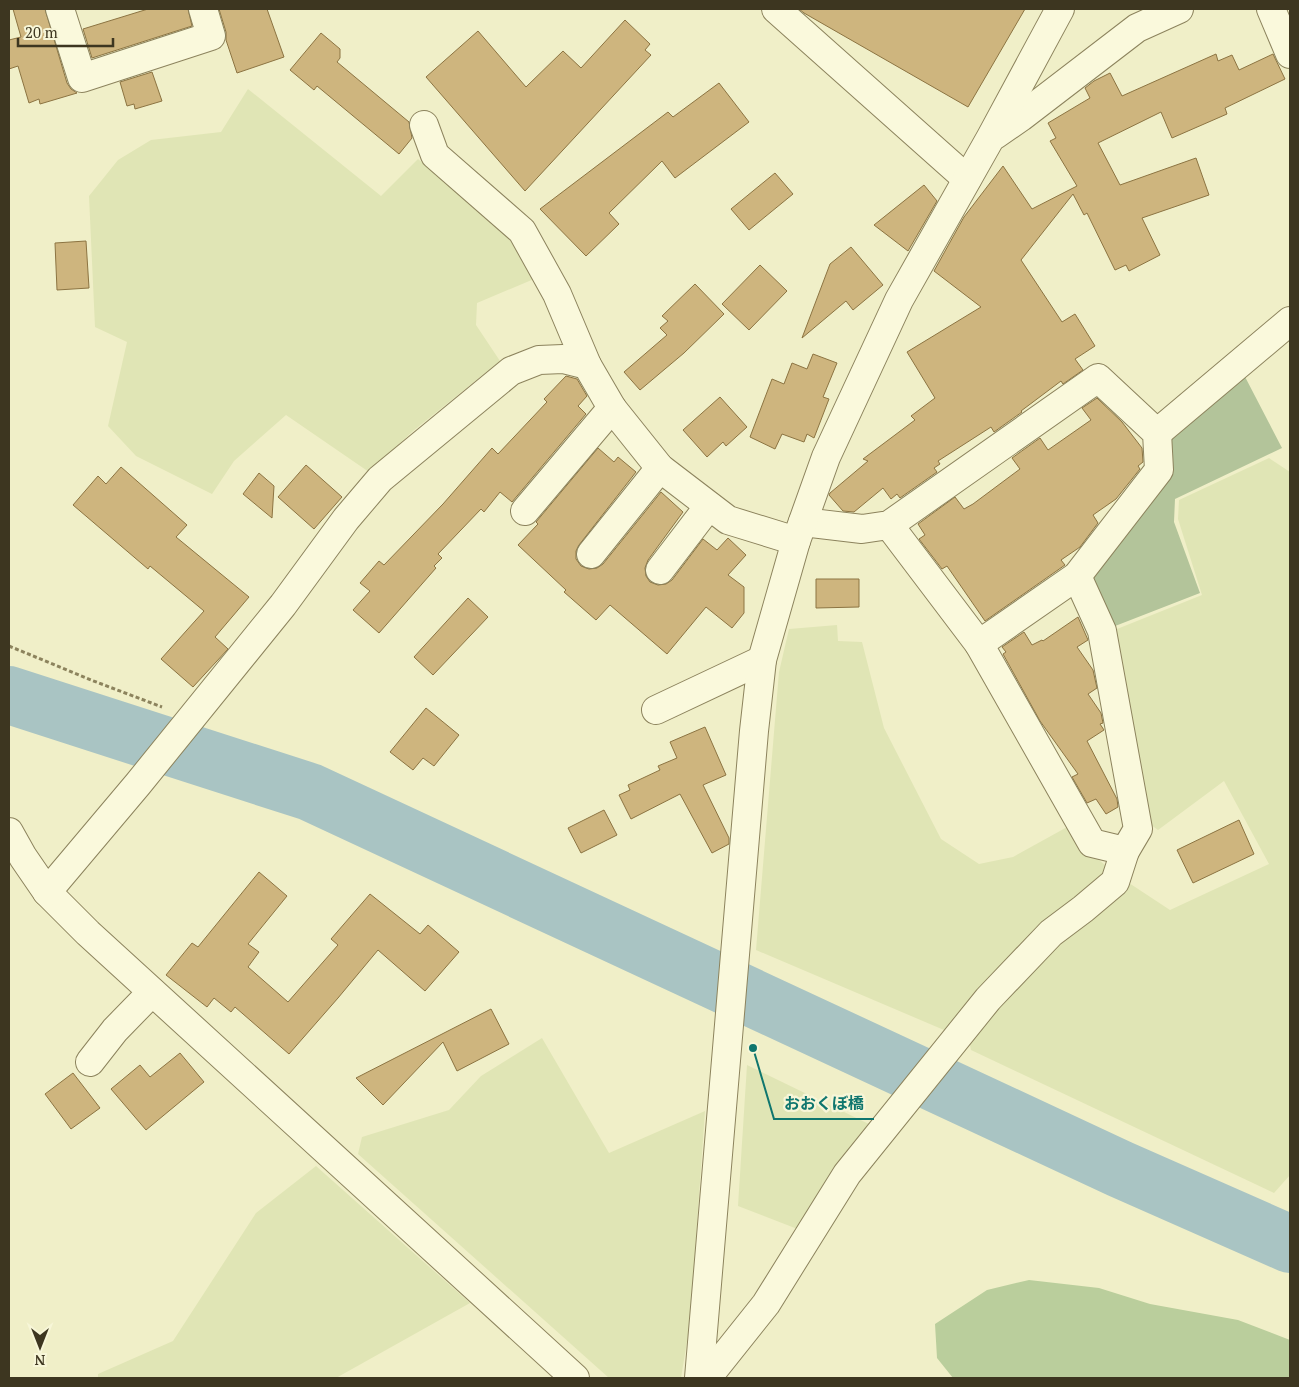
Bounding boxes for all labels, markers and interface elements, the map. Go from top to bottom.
scale bar [18,15,112,47]
text: 20 m [25,22,58,42]
callout: おおくぼ橋 [774,1088,874,1119]
text: おおくぼ橋 [784,1092,864,1114]
north arrow [15,1322,65,1372]
text: N [34,1351,45,1370]

